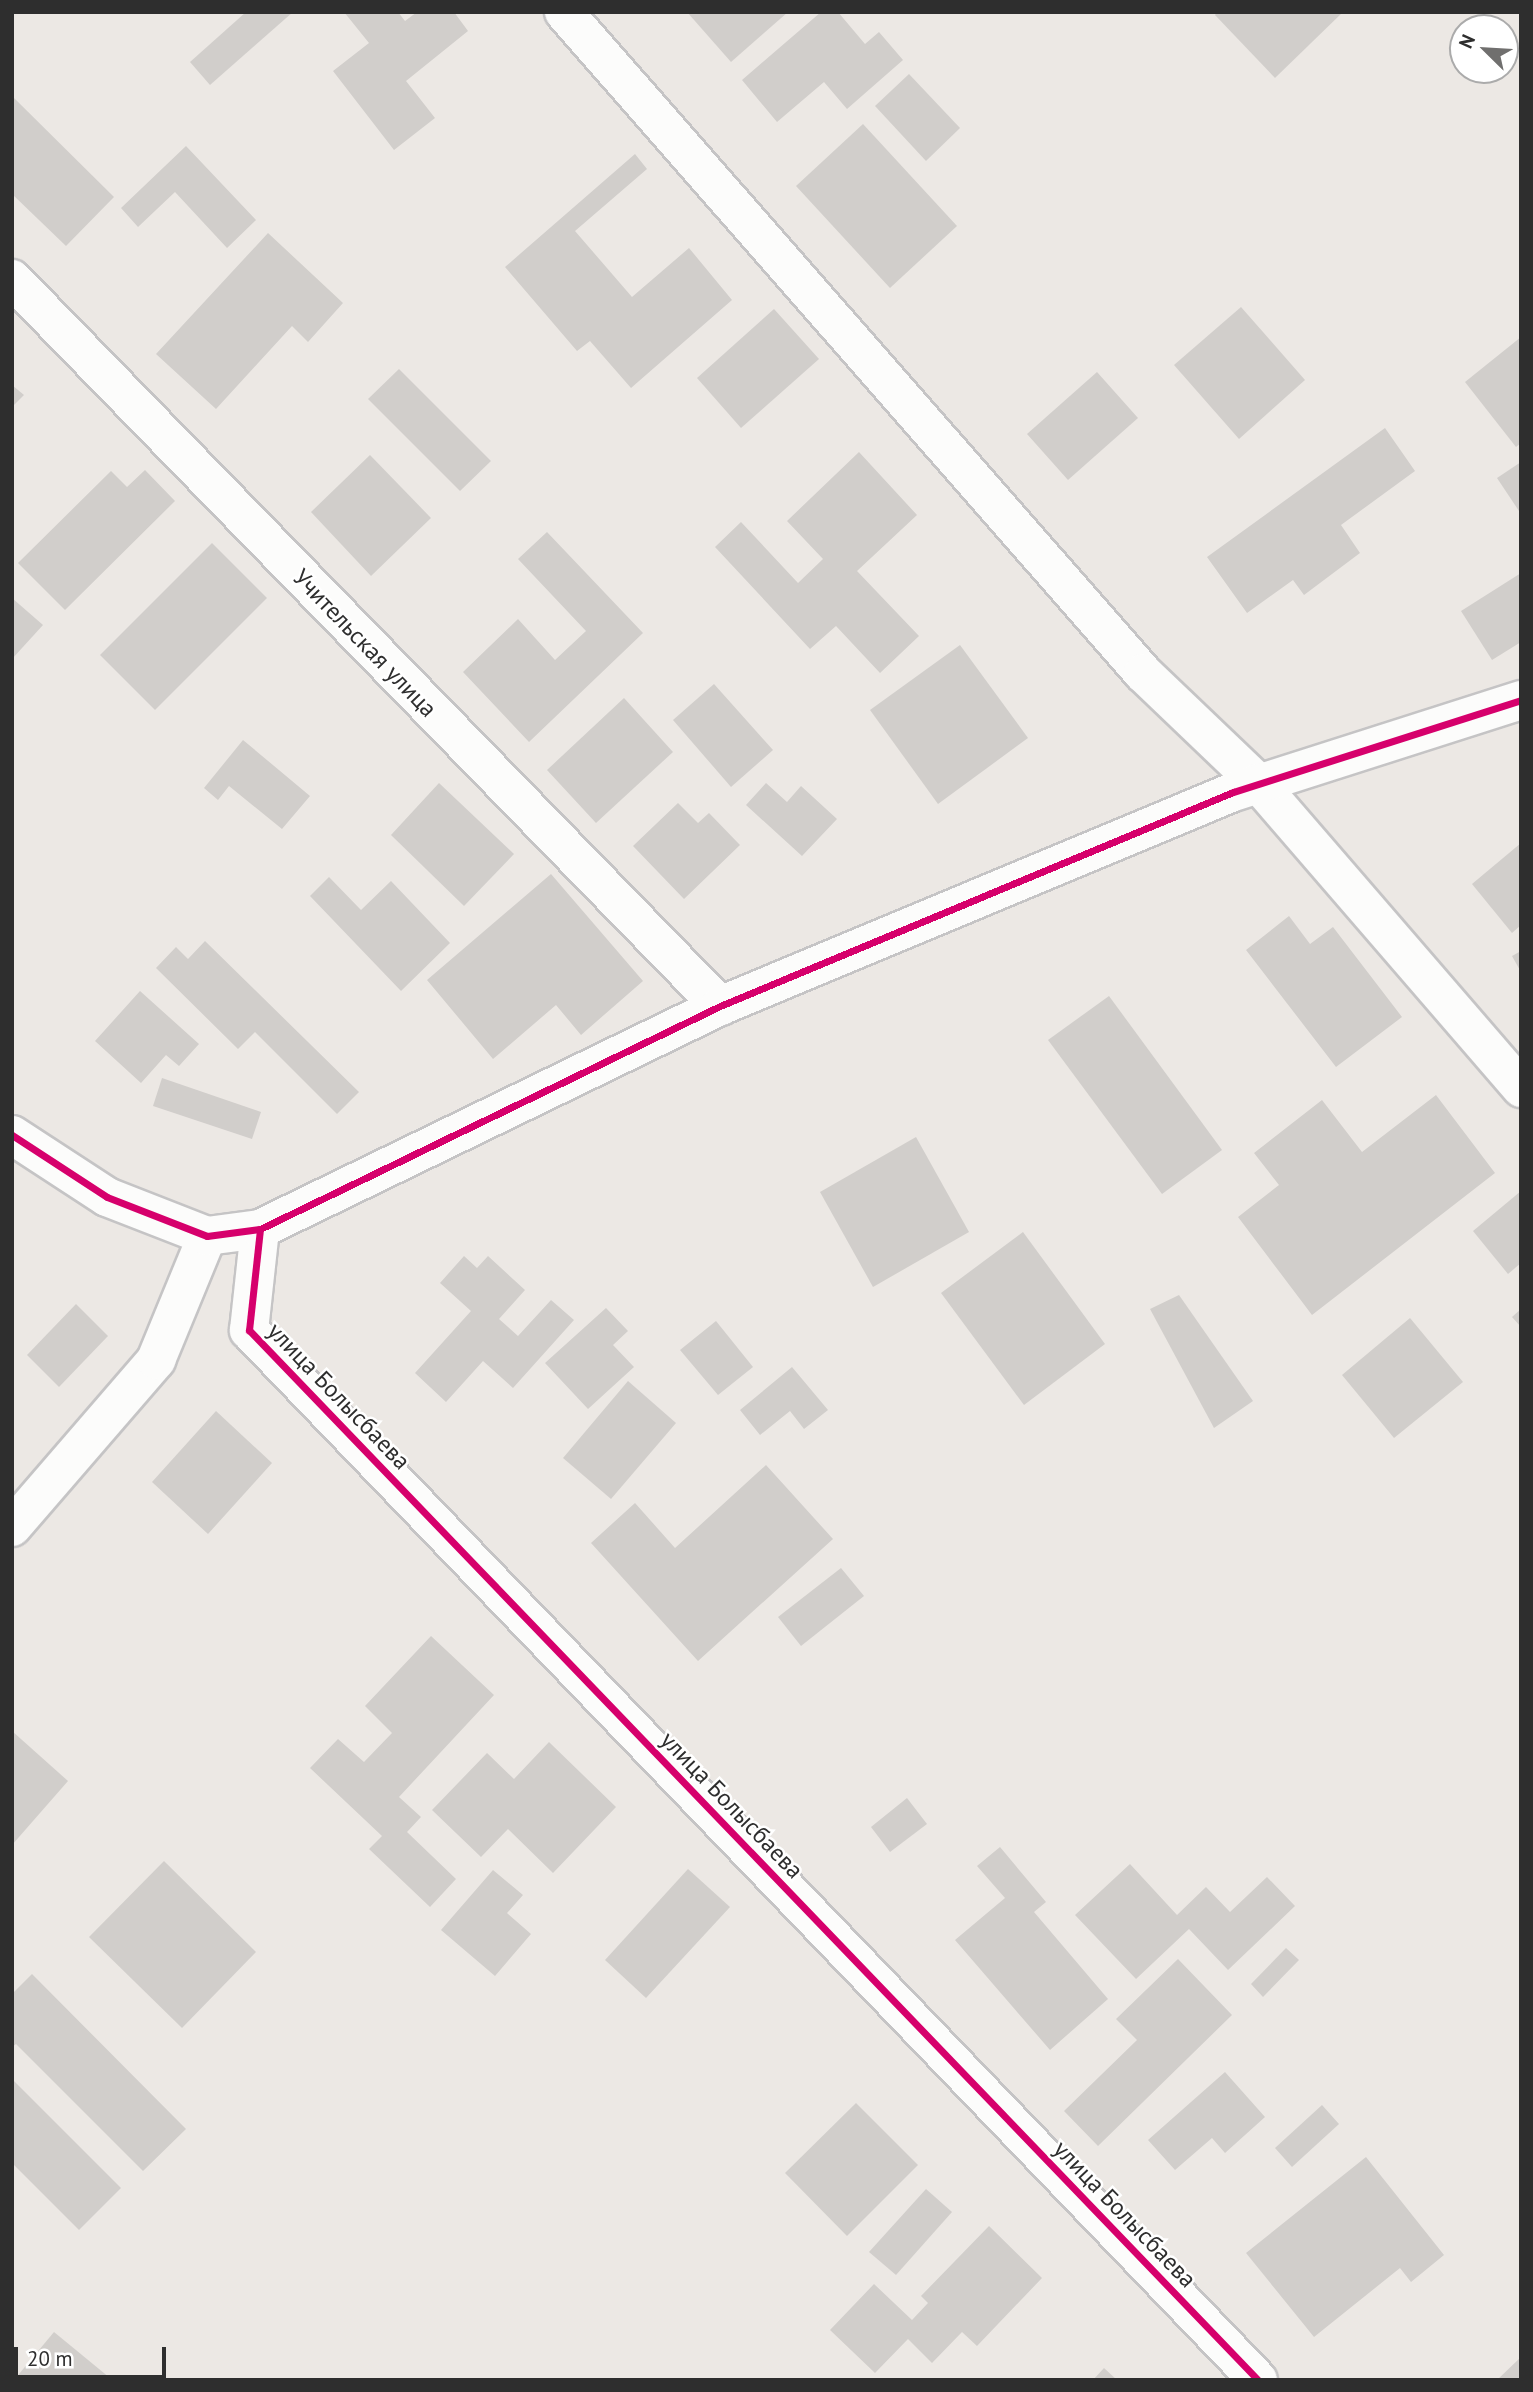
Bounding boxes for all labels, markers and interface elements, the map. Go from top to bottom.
north arrow [1449,14,1519,84]
text: N [1453,31,1480,52]
street label: Учительская улица [287,563,443,723]
street label: улица Болысбаева [262,1317,416,1475]
street label: улица Болысбаева [655,1726,809,1884]
street label: улица Болысбаева [1048,2135,1202,2293]
scale bar [18,2332,170,2376]
text: 20 m [27,2345,73,2372]

